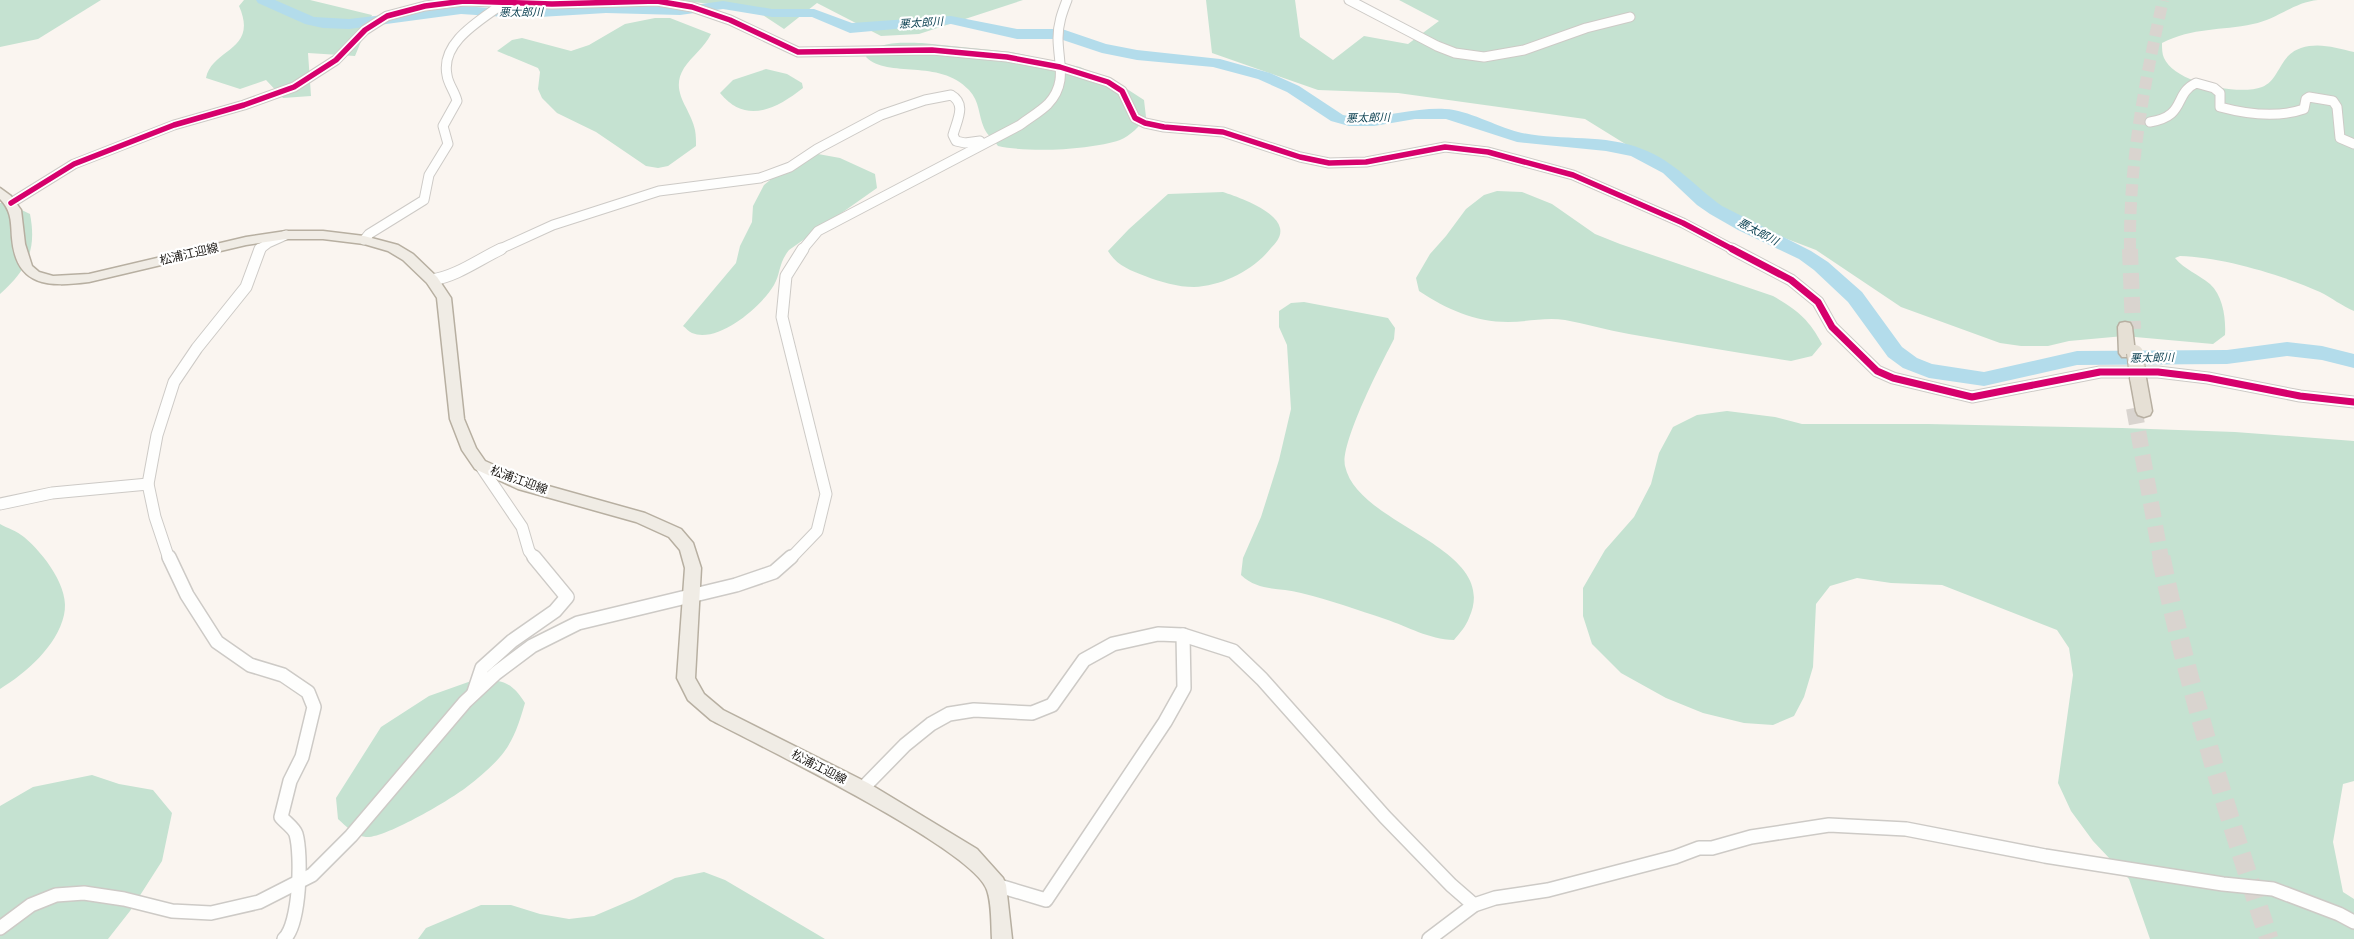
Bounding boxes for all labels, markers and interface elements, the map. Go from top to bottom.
water label: 悪太郎川 [499,6,544,19]
water label: 悪太郎川 [899,15,944,31]
water label: 悪太郎川 [1346,111,1391,125]
water label: 悪太郎川 [1736,216,1781,249]
street label: 松浦江迎線 [158,240,220,268]
water label: 悪太郎川 [2130,351,2175,365]
street label: 松浦江迎線 [488,463,550,497]
street label: 松浦江迎線 [789,747,849,787]

